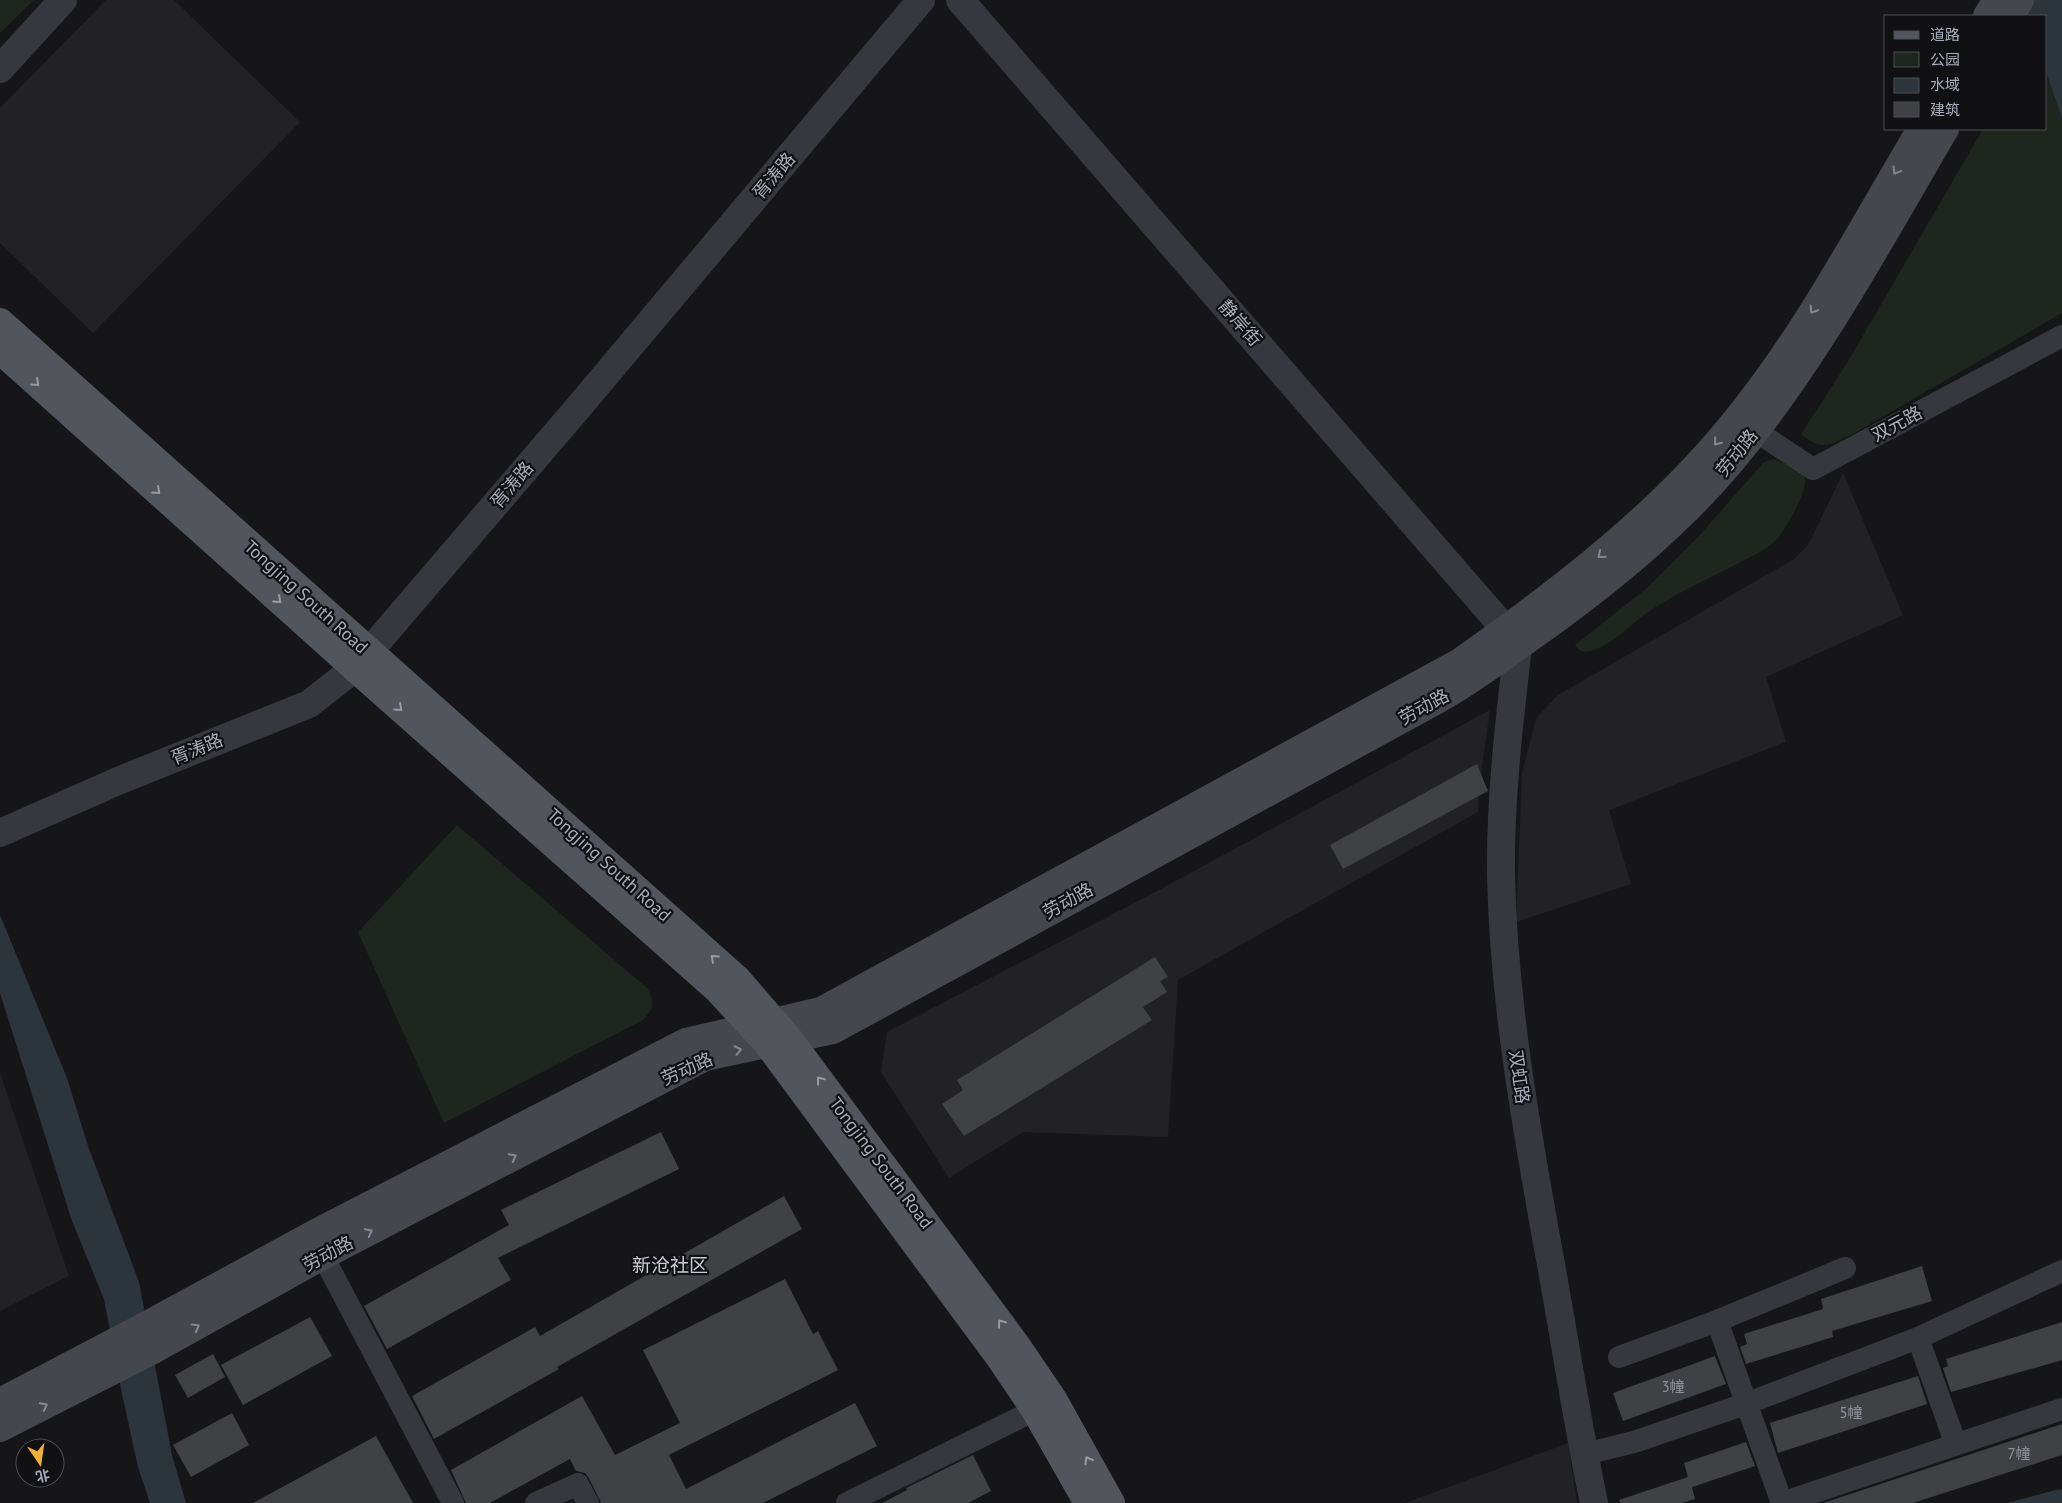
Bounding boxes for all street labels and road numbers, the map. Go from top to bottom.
street label: 胥涛路 [747,148,800,204]
street label: 静岸街 [1214,295,1267,351]
street label: 双元路 [1868,401,1926,446]
street label: 劳动路 [1711,424,1763,481]
street label: 胥涛路 [485,457,538,513]
street label: Tongjing South Road [240,535,373,658]
street label: 劳动路 [1395,683,1453,730]
street label: 胥涛路 [167,728,226,769]
street label: Tongjing South Road [543,803,676,926]
street label: 劳动路 [1039,877,1097,924]
street label: 劳动路 [657,1047,716,1090]
street label: 双虹路 [1504,1049,1535,1105]
street label: Tongjing South Road [825,1092,938,1233]
street label: 劳动路 [299,1231,357,1276]

